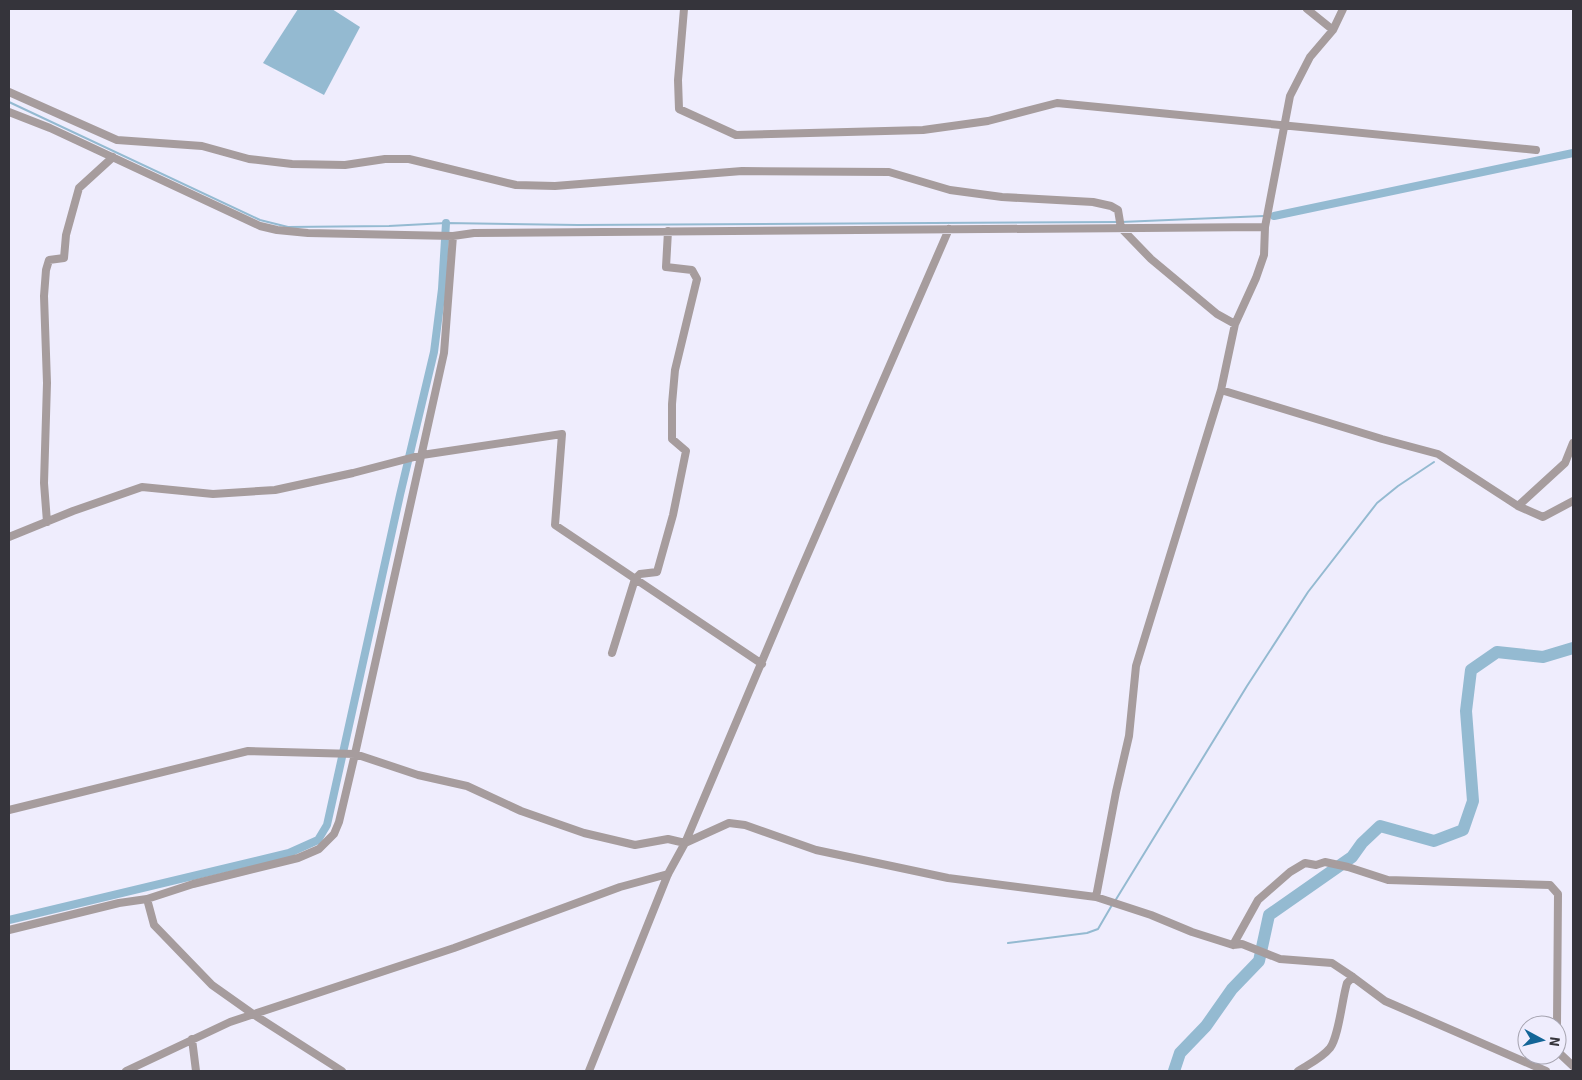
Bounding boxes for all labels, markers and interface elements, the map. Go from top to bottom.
north arrow [1517,1015,1567,1065]
text: N [1545,1036,1563,1047]

